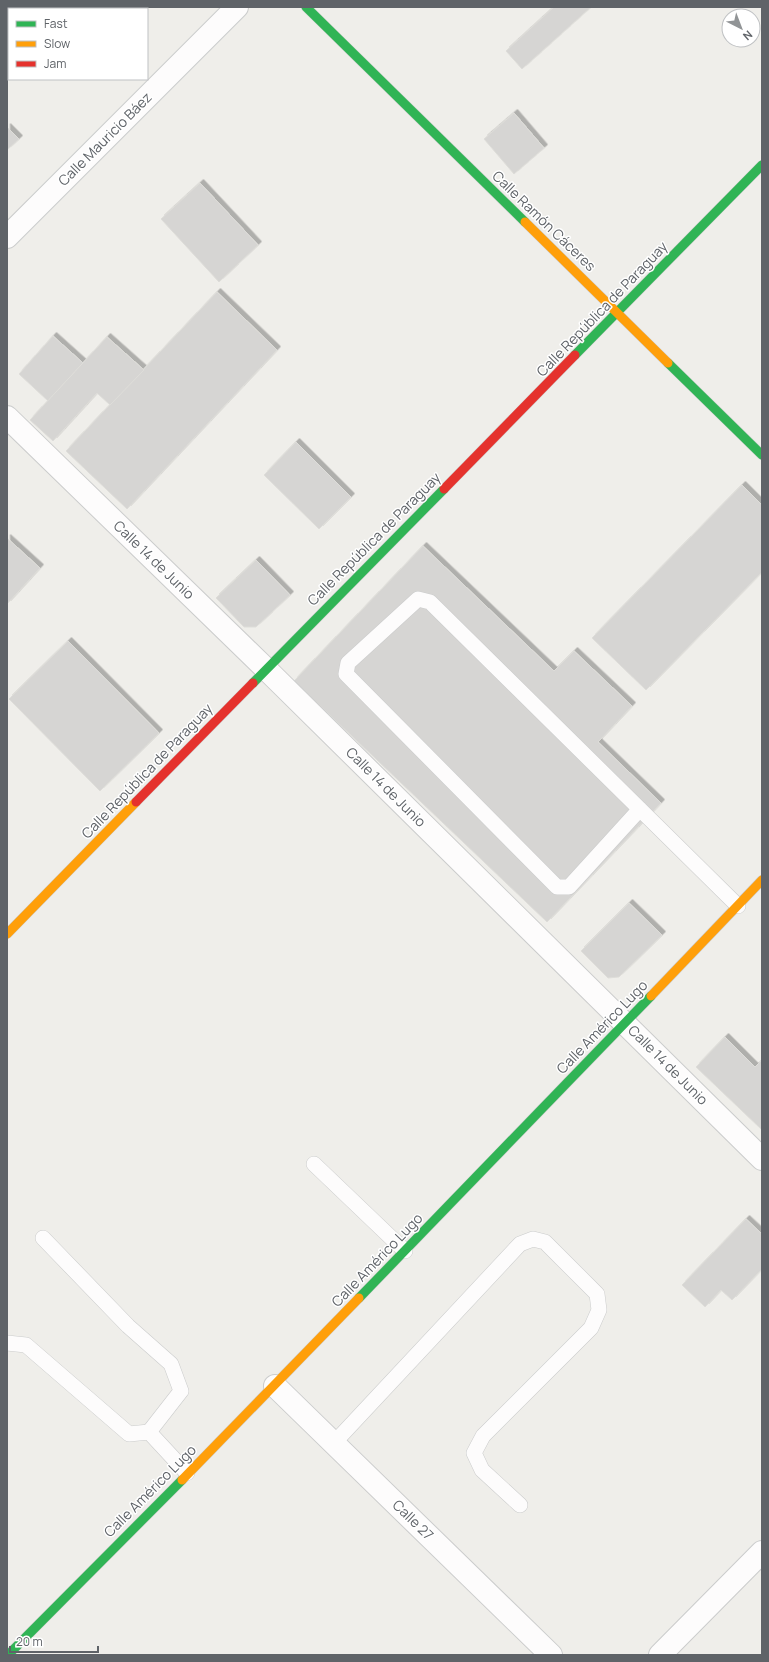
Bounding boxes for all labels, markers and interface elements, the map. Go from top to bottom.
legend [8,8,148,80]
north arrow [721,8,761,48]
text: Fast [44,15,68,32]
text: N [740,28,756,44]
text: Slow [44,35,70,52]
text: Jam [44,55,66,72]
street label: Calle Mauricio Báez [54,88,156,190]
street label: Calle Ramón Cáceres [488,166,600,275]
street label: Calle República de Paraguay [532,237,672,380]
street label: Calle República de Paraguay [303,468,445,609]
street label: Calle 14 de Junio [110,516,199,603]
street label: Calle República de Paraguay [77,699,217,842]
street label: Calle 14 de Junio [342,743,430,831]
street label: Calle Américo Lugo [552,976,651,1078]
street label: Calle 14 de Junio [624,1021,712,1109]
street label: Calle Américo Lugo [327,1209,426,1311]
street label: Calle Américo Lugo [99,1440,200,1541]
street label: Calle 27 [389,1495,438,1544]
scale bar [10,1628,98,1654]
text: 20 m [16,1633,43,1650]

